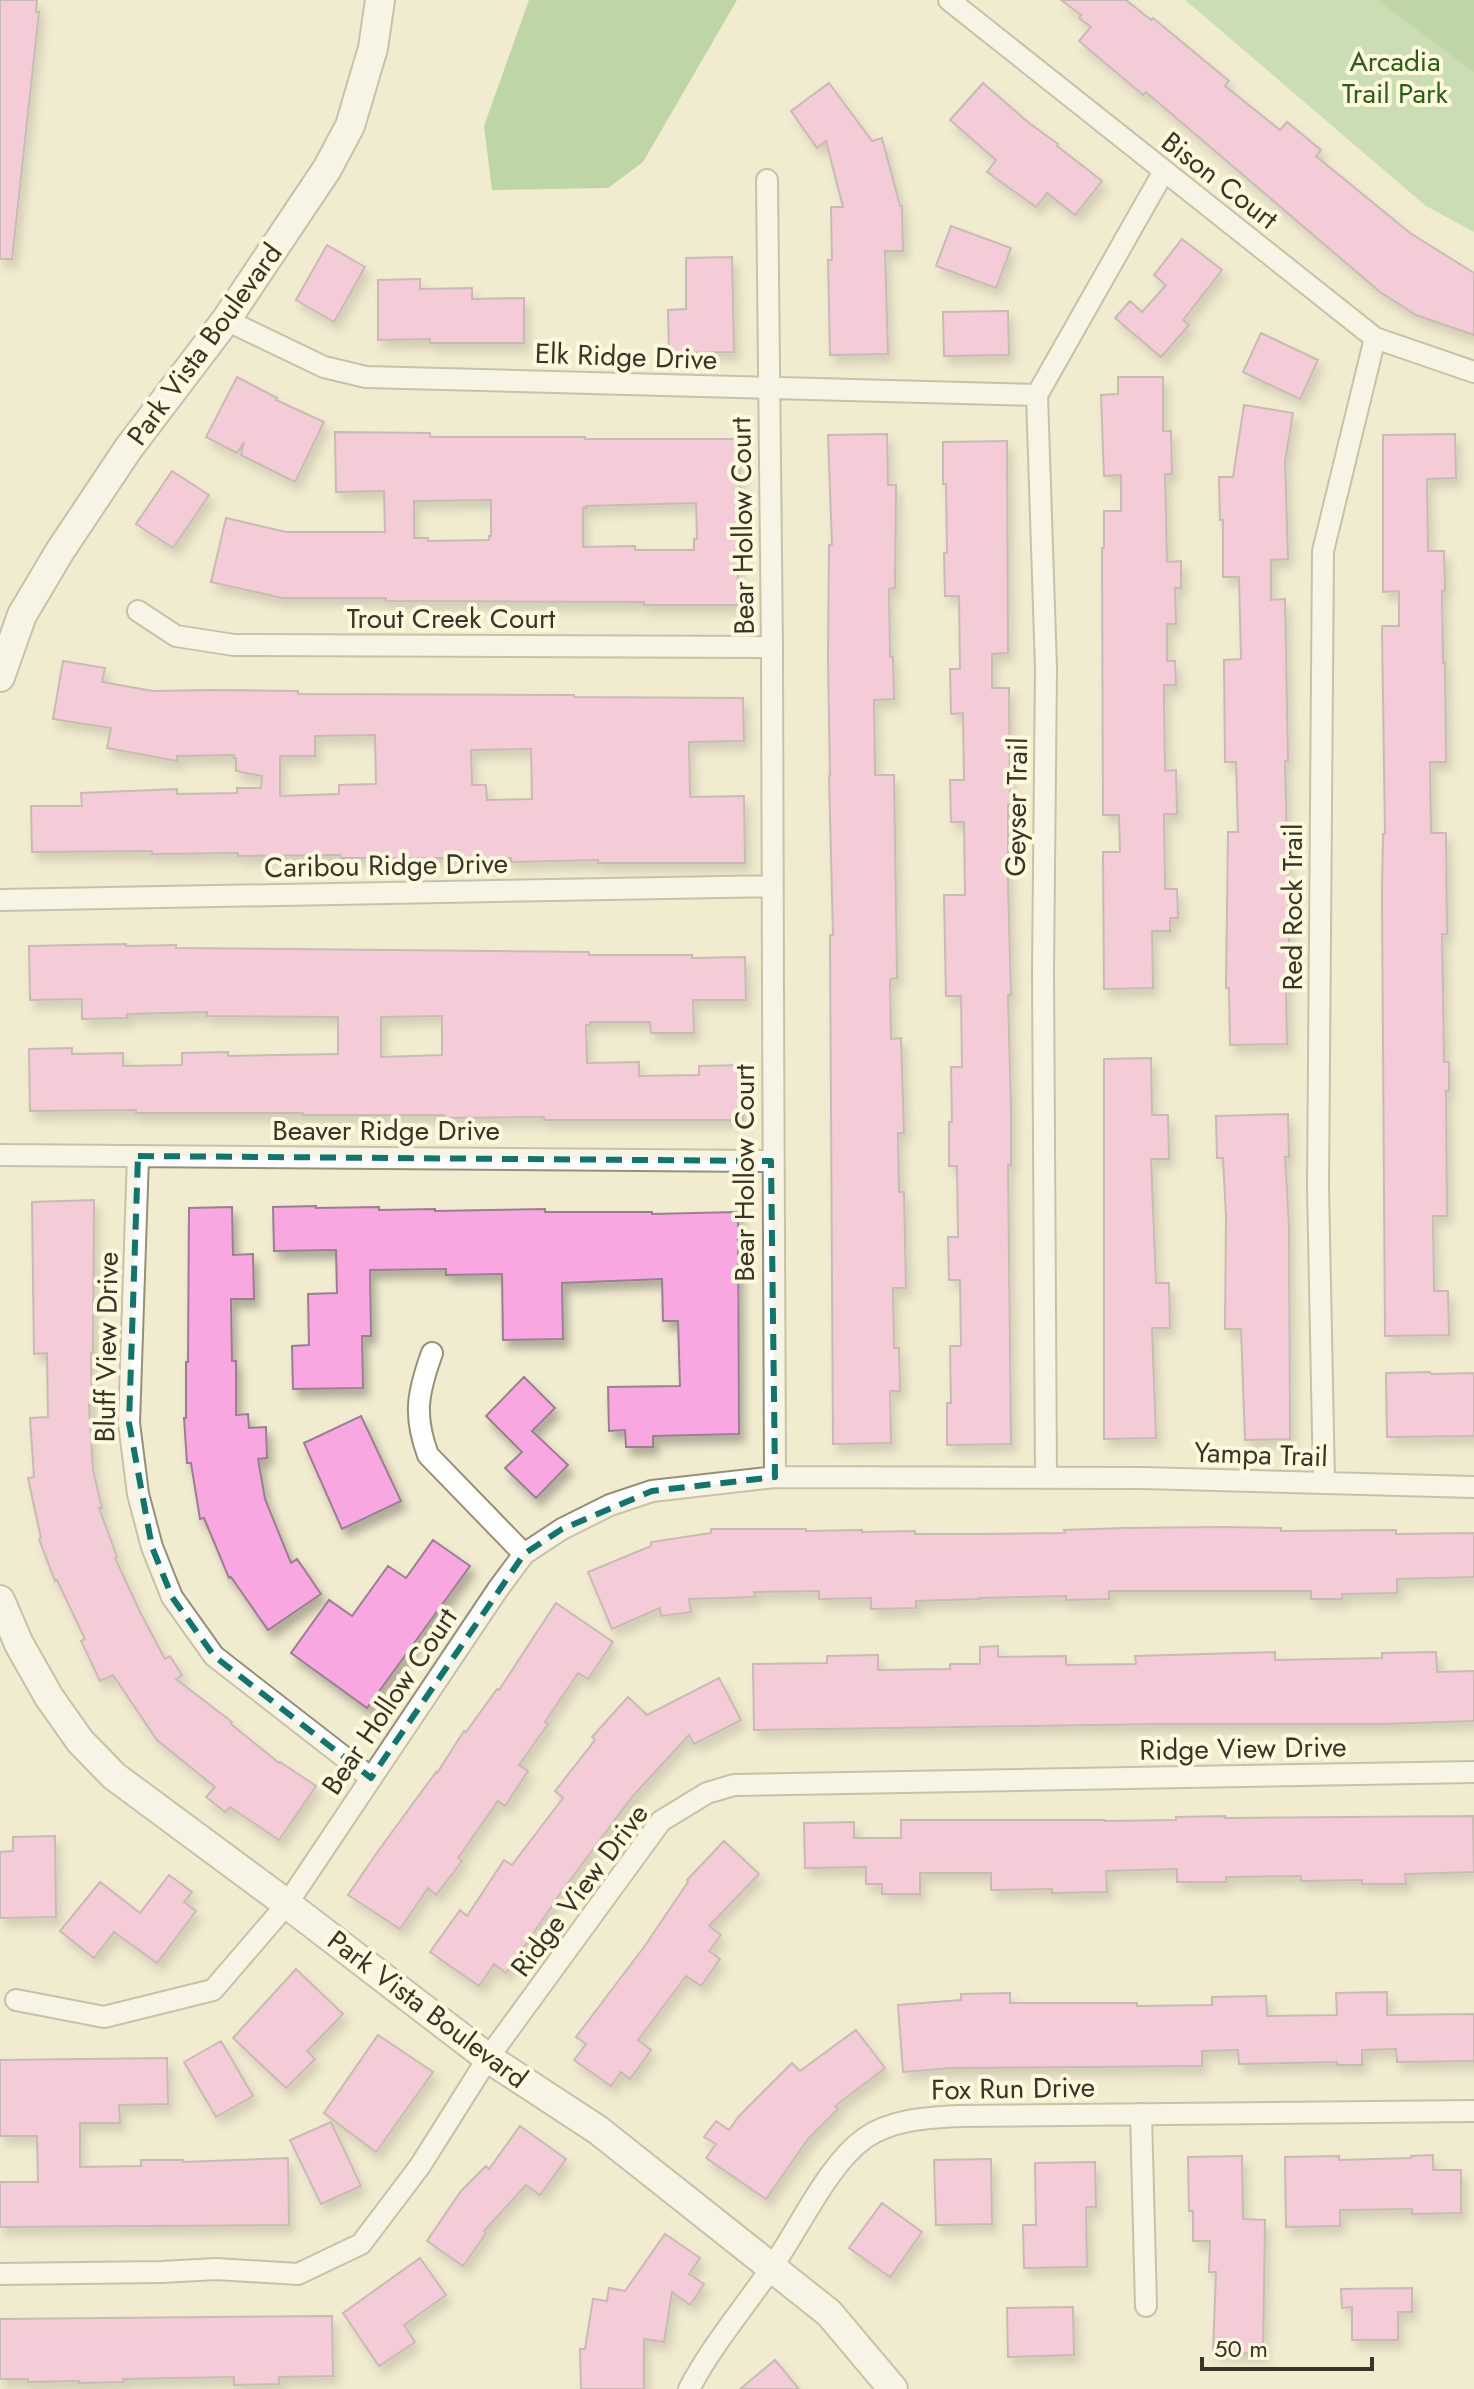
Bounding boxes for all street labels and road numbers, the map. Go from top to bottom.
street label: Bison Court [1153,122,1287,239]
street label: Park Vista Boulevard [117,235,292,454]
street label: Elk Ridge Drive [534,333,718,380]
street label: Bear Hollow Court [720,417,765,635]
street label: Trout Creek Court [347,598,556,639]
street label: Geyser Trail [995,737,1038,877]
street label: Red Rock Trail [1272,823,1313,991]
street label: Caribou Ridge Drive [264,843,508,888]
street label: Bear Hollow Court [724,1064,765,1282]
street label: Beaver Ridge Drive [272,1110,500,1151]
street label: Bluff View Drive [84,1251,129,1443]
street label: Yampa Trail [1193,1432,1328,1477]
street label: Bear Hollow Court [312,1599,467,1803]
street label: Ridge View Drive [1139,1726,1347,1771]
street label: Ridge View Drive [501,1795,658,1985]
street label: Park Vista Boulevard [319,1920,536,2098]
street label: Fox Run Drive [931,2067,1095,2110]

